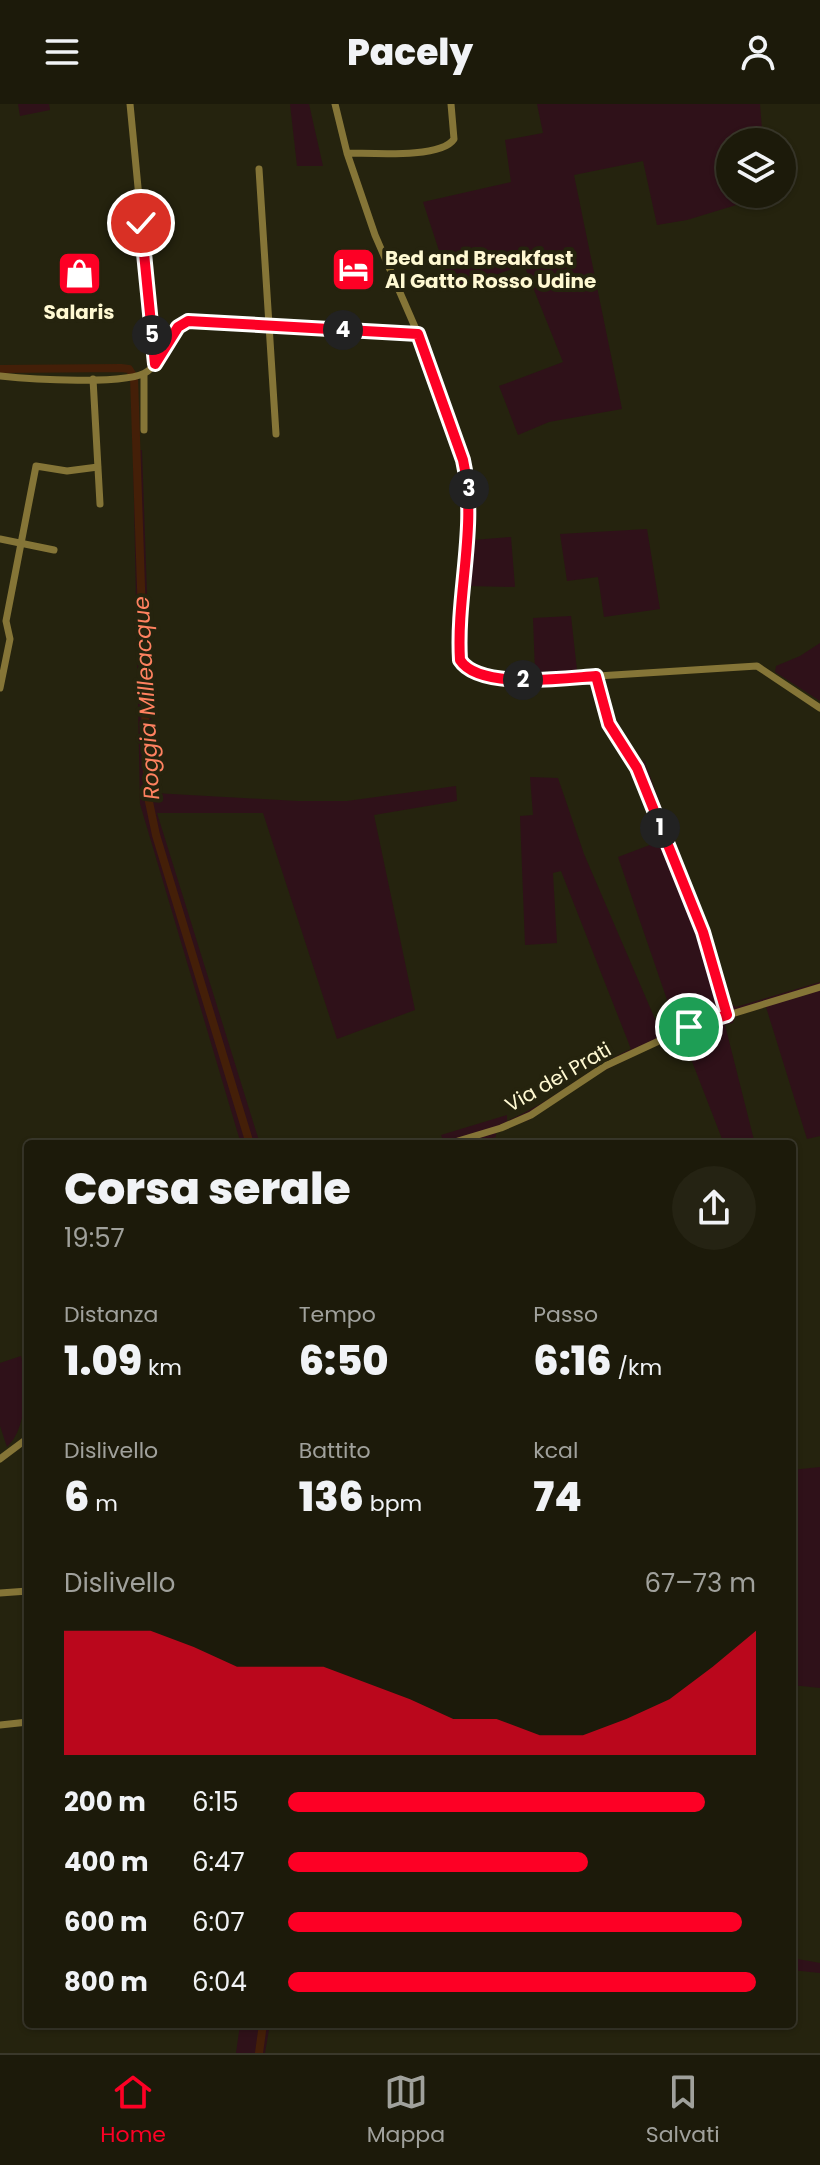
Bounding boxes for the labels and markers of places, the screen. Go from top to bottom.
pin [107,189,175,257]
place label: Bed and Breakfast Al Gatto Rosso Udine [385,244,596,295]
hotel icon: Bed and Breakfast Al Gatto Rosso Udine [330,246,378,294]
shop icon: Salaris [55,249,103,297]
place label: Salaris [44,298,114,326]
pin: 4 [323,310,363,350]
pin: 5 [132,315,172,355]
pin: 3 [449,469,489,509]
pin: 2 [503,660,543,700]
pin: 1 [640,808,680,848]
pin [655,993,723,1061]

